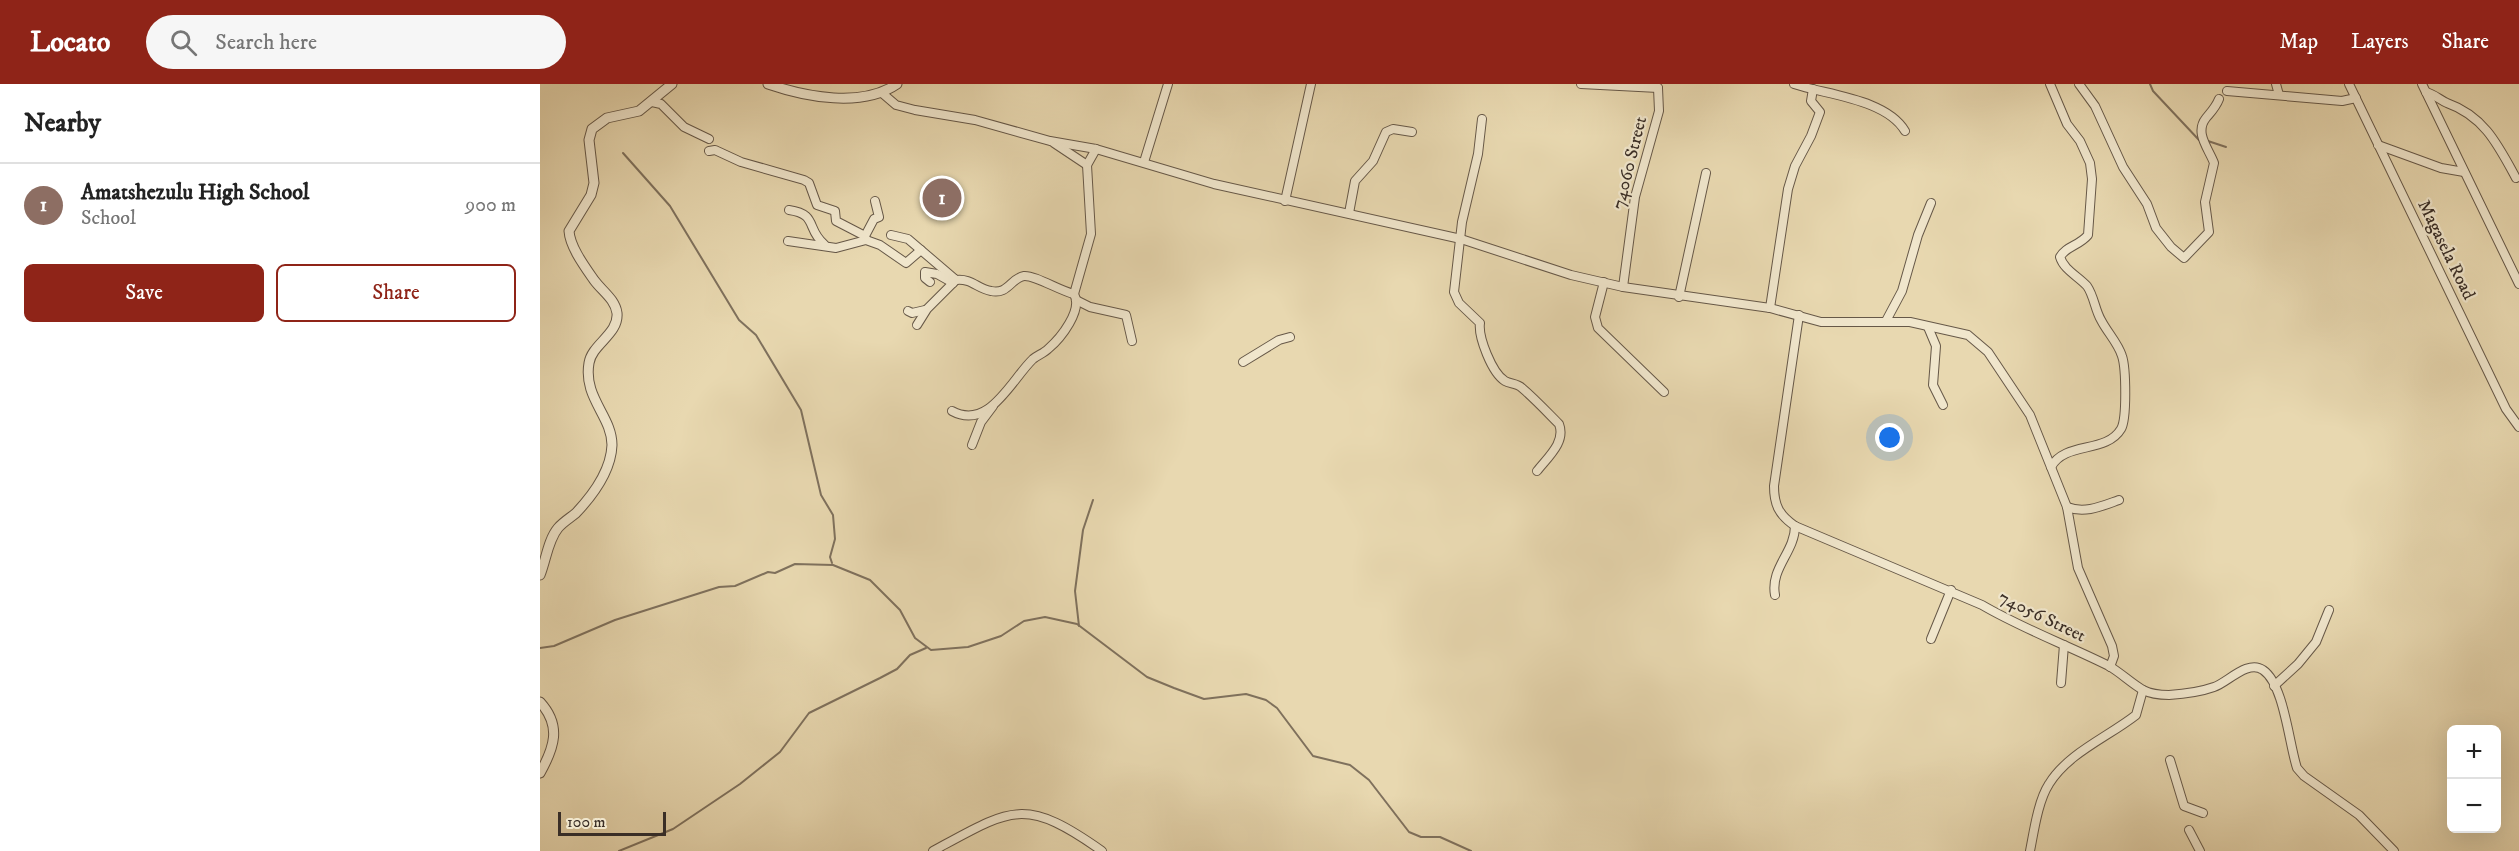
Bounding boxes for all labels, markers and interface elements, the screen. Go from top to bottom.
search box [146,15,566,69]
text: Locato [30,25,110,60]
icon: search [167,26,200,59]
text: Search here [215,29,317,56]
text: Map [2279,29,2318,55]
text: Layers [2351,29,2409,55]
text: Share [2442,29,2489,55]
text: Nearby [24,107,101,140]
street label: 74060 Street [1608,114,1652,212]
pin: 1 [922,176,962,220]
text: Amatshezulu High School [81,179,309,206]
text: 1 [40,193,47,218]
text: 900 m [465,193,516,218]
street label: Magasela Road [2412,197,2480,303]
text: School [81,206,136,231]
button: Save [24,264,264,322]
button: Share [276,264,516,322]
your location [1875,423,1904,452]
street label: 74056 Street [1995,587,2089,648]
map controls [2447,725,2501,833]
button: + [2447,725,2501,779]
button: − [2447,779,2501,833]
scale bar [558,809,666,836]
text: 100 m [567,812,606,832]

